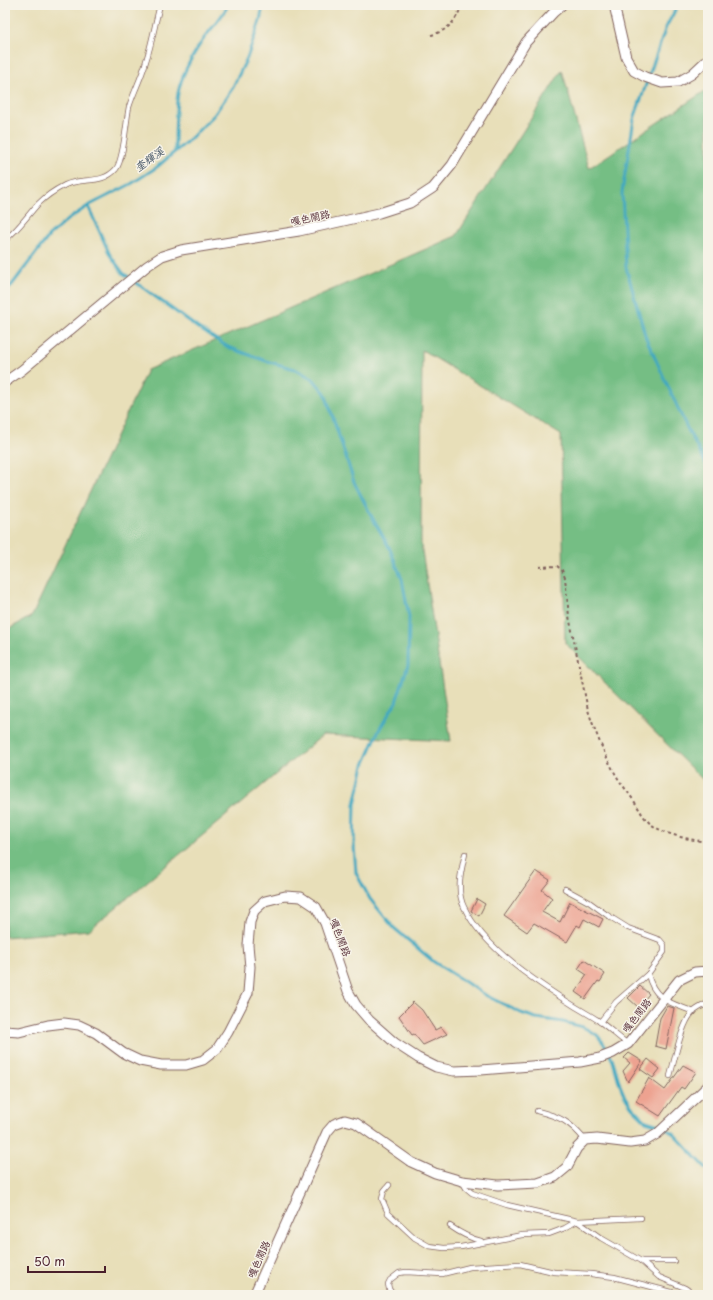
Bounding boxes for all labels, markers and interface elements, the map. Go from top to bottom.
water label: 奎輝溪 [131,142,168,176]
street label: 嘎色鬧路 [289,206,331,228]
street label: 嘎色鬧路 [327,916,355,958]
street label: 嘎色鬧路 [618,995,654,1035]
street label: 嘎色鬧路 [243,1238,273,1280]
scale bar [28,1248,105,1274]
text: 50 m [34,1252,65,1270]

